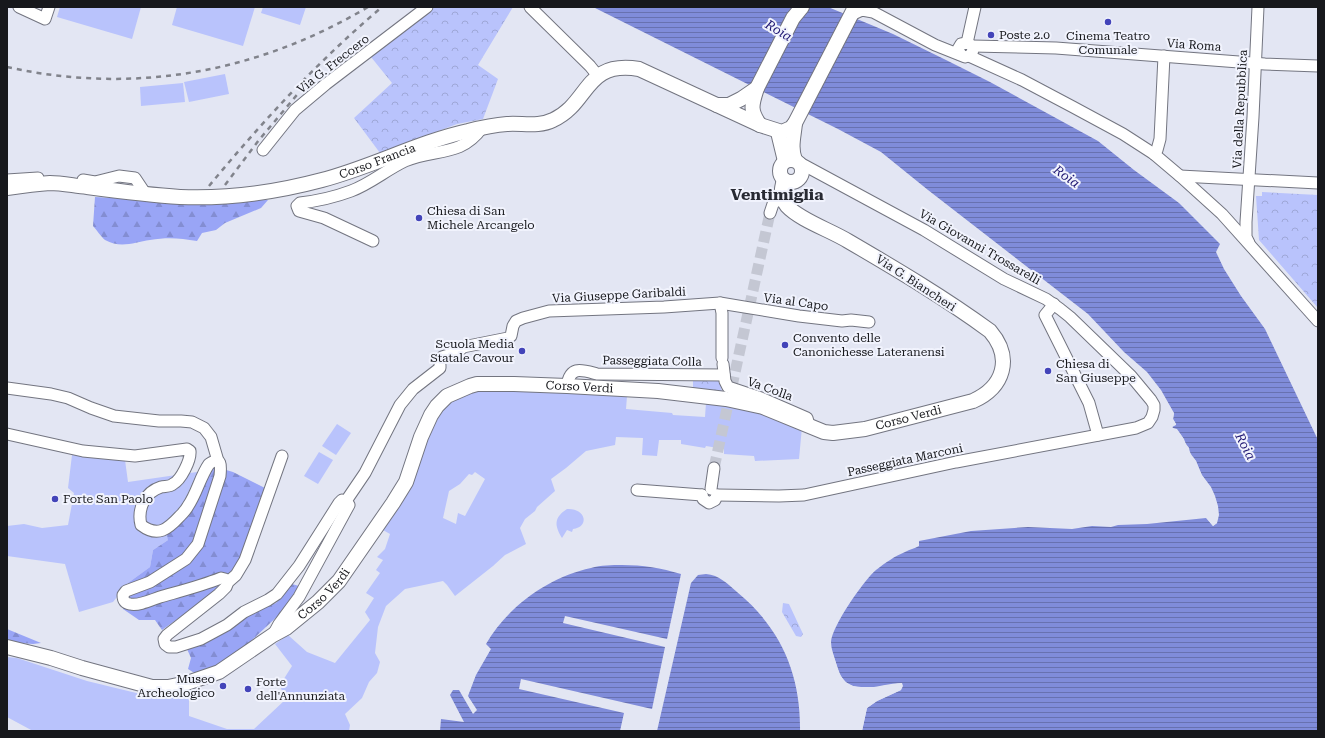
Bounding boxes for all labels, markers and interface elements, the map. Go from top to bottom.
water label: Roia [762,16,795,44]
marker: Cinema Teatro Comunale [1103,17,1113,27]
place label: Poste 2.0 [999,28,1050,42]
place label: Cinema Teatro Comunale [1066,29,1150,57]
marker: Poste 2.0 [986,30,996,40]
street label: Via G. Freccero [294,32,372,96]
street label: Via Roma [1166,36,1222,54]
street label: Via della Repubblica [1230,49,1250,169]
street label: Corso Francia [337,140,418,182]
water label: Roia [1050,161,1083,191]
district label: Ventimiglia [730,185,824,204]
place label: Chiesa di San Michele Arcangelo [427,204,535,232]
street label: Via Giovanni Trossarelli [917,206,1043,288]
marker: Chiesa di San Michele Arcangelo [414,213,424,223]
street label: Via G. Biancheri [873,252,959,314]
street label: Via Giuseppe Garibaldi [552,284,686,305]
street label: Via al Capo [763,291,829,313]
place label: Convento delle Canonichesse Lateranensi [793,331,945,359]
place label: Scuola Media Statale Cavour [430,337,514,365]
marker: Convento delle Canonichesse Lateranensi [780,340,790,350]
marker: Scuola Media Statale Cavour [517,346,527,356]
street label: Passeggiata Colla [602,353,702,369]
place label: Chiesa di San Giuseppe [1056,357,1136,385]
marker: Chiesa di San Giuseppe [1043,366,1053,376]
street label: Va Colla [745,374,795,404]
street label: Corso Verdi [546,378,614,396]
street label: Corso Verdi [874,402,943,433]
water label: Roia [1232,429,1259,462]
street label: Passeggiata Marconi [846,441,964,479]
place label: Forte San Paolo [63,492,153,506]
marker: Forte San Paolo [50,494,60,504]
street label: Corso Verdi [295,565,353,623]
place label: Museo Archeologico [138,672,215,700]
place label: Forte dell'Annunziata [256,675,345,703]
marker: Museo Archeologico [218,681,228,691]
marker: Forte dell'Annunziata [243,684,253,694]

